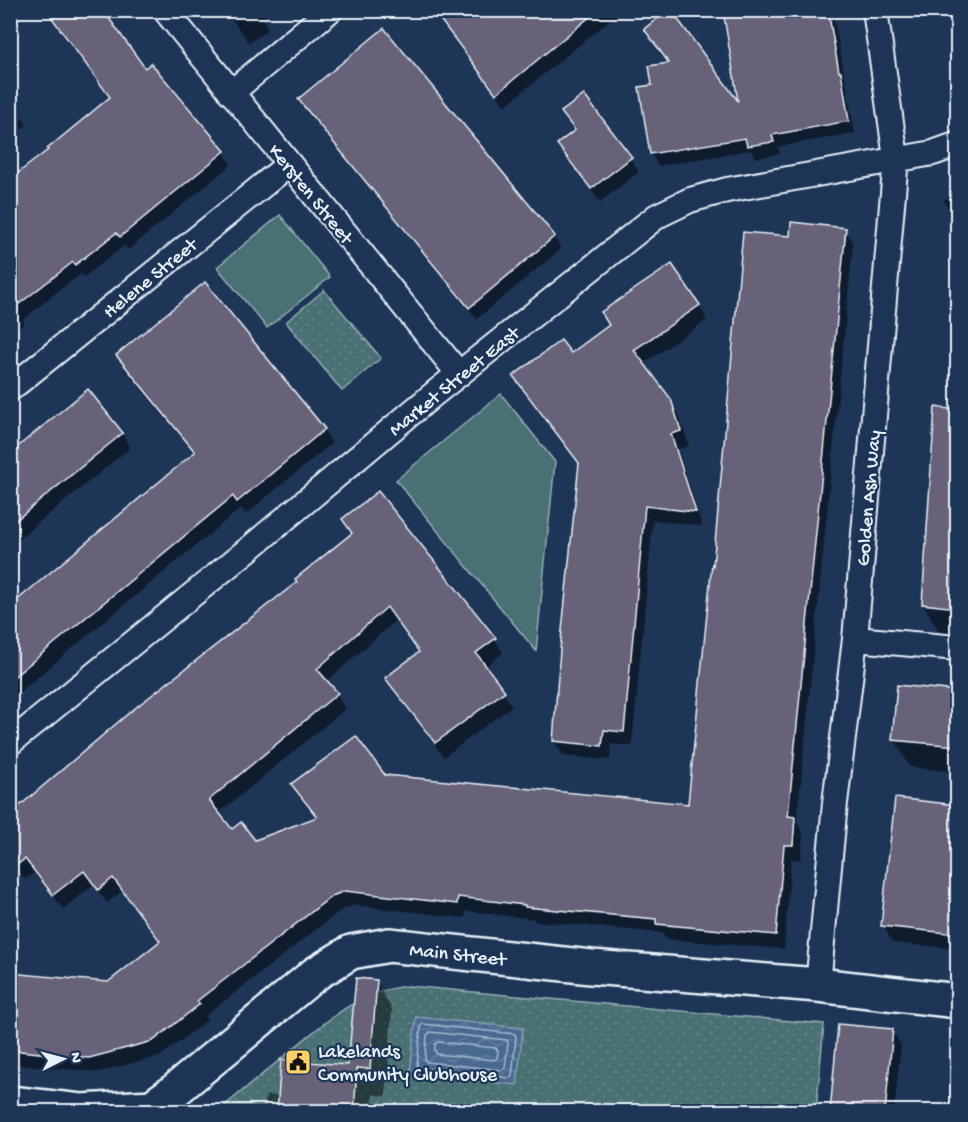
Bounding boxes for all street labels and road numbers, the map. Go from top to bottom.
street label: Kersten Street [262,141,358,251]
street label: Helene Street [100,234,204,325]
street label: Market Street East [385,322,527,442]
street label: Golden Ash Way [853,429,888,567]
street label: Main Street [408,940,509,973]

